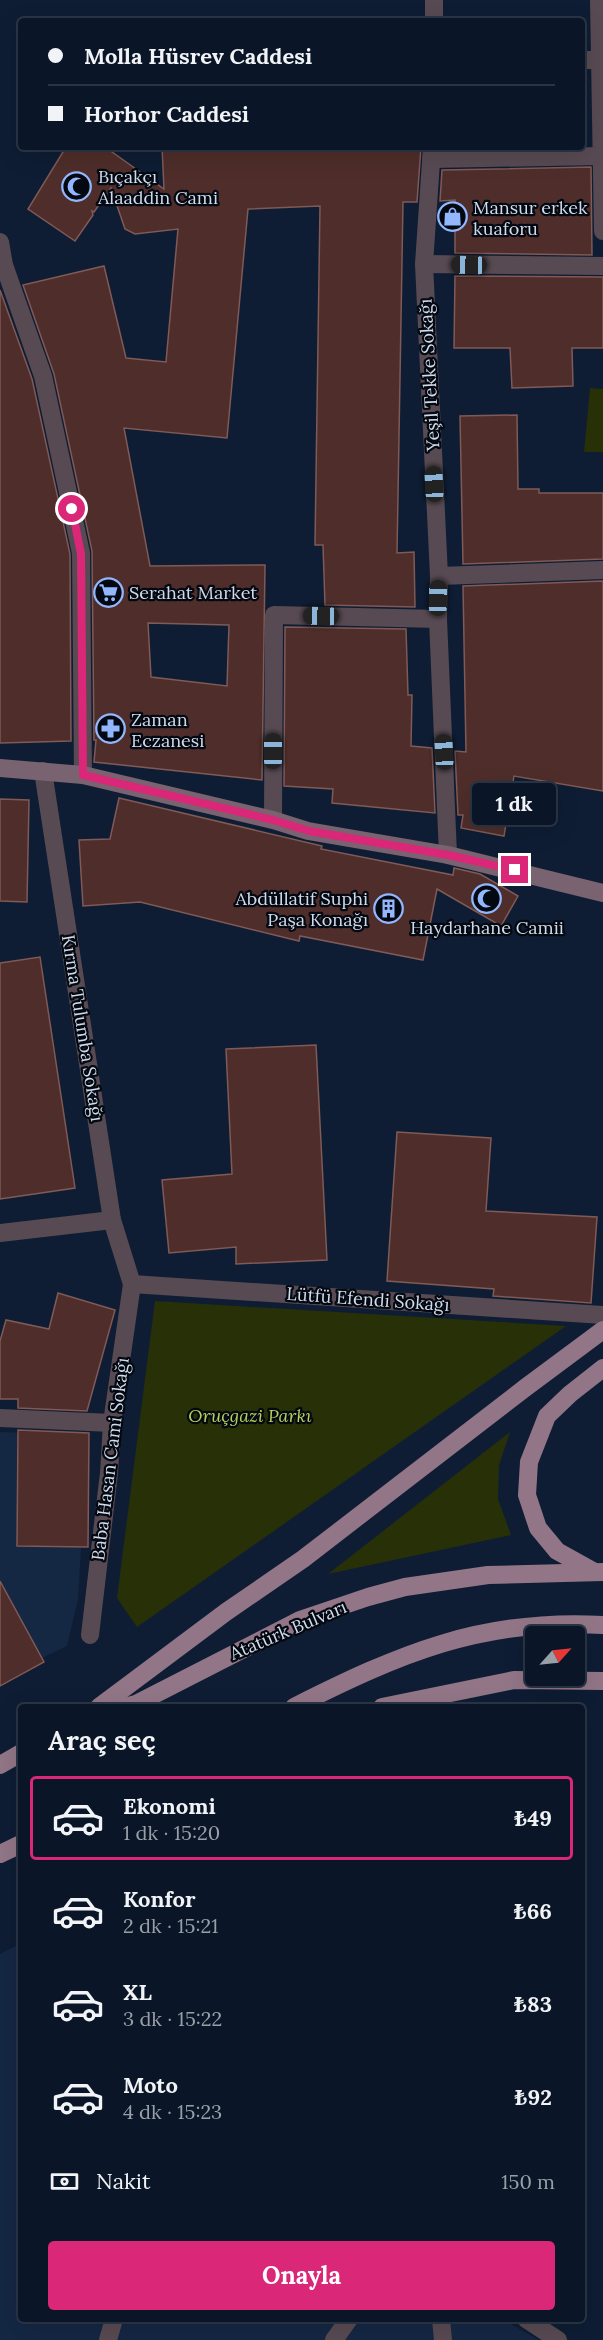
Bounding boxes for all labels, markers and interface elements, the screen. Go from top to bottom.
text: Molla Hüsrev Caddesi [84,42,312,70]
text: Horhor Caddesi [84,100,249,128]
place label: Bıçakçı Alaaddin Cami [97,165,218,209]
mosque icon: Bıçakçı Alaaddin Cami [61,170,93,202]
place label: Mansur erkek kuaforu [473,196,588,240]
shop icon: Mansur erkek kuaforu [436,201,468,233]
car [451,256,487,274]
street label: Yeşil Tekke Sokağı [414,298,445,453]
car [424,466,444,502]
route start [58,495,85,522]
supermarket icon: Serahat Market [92,576,124,608]
car [429,580,447,616]
place label: Serahat Market [129,581,257,604]
car [303,607,339,625]
place label: Zaman Eczanesi [131,708,204,752]
pharmacy icon: Zaman Eczanesi [94,713,126,745]
car [264,733,282,769]
car [434,734,454,770]
callout: 1 dk [473,783,557,825]
text: 1 dk [495,791,533,816]
route end [501,856,528,883]
mosque icon: Haydarhane Camii [471,882,503,914]
place label: Abdüllatif Suphi Paşa Konağı [235,887,368,931]
building icon: Abdüllatif Suphi Paşa Konağı [373,892,405,924]
place label: Haydarhane Camii [410,916,564,939]
street label: Kırma Tulumba Sokağı [57,933,109,1123]
street label: Lütfü Efendi Sokağı [286,1282,450,1316]
street label: Baba Hasan Cami Sokağı [86,1356,134,1562]
park label: Oruçgazi Parkı [188,1404,312,1427]
street label: Atatürk Bulvarı [225,1595,350,1665]
north arrow [525,1626,585,1686]
map controls [525,1626,585,1686]
text: Araç seç [48,1723,156,1757]
icon: car [51,1791,105,1845]
text: Ekonomi [123,1792,216,1820]
text: ₺49 [514,1804,552,1832]
text: 1 dk · 15:20 [123,1820,220,1845]
icon: car [51,1884,105,1938]
text: Konfor [123,1885,196,1913]
text: ₺66 [514,1897,552,1925]
text: 2 dk · 15:21 [123,1913,218,1938]
icon: car [51,1977,105,2031]
text: XL [123,1978,152,2006]
text: ₺83 [514,1990,552,2018]
text: 3 dk · 15:22 [123,2006,222,2031]
icon: car [51,2070,105,2124]
text: Moto [123,2071,178,2099]
text: ₺92 [515,2083,552,2111]
text: 4 dk · 15:23 [123,2099,222,2124]
icon: cash [48,2165,81,2198]
text: Nakit [96,2167,151,2195]
text: 150 m [501,2169,555,2194]
button: Onayla [48,2241,555,2310]

